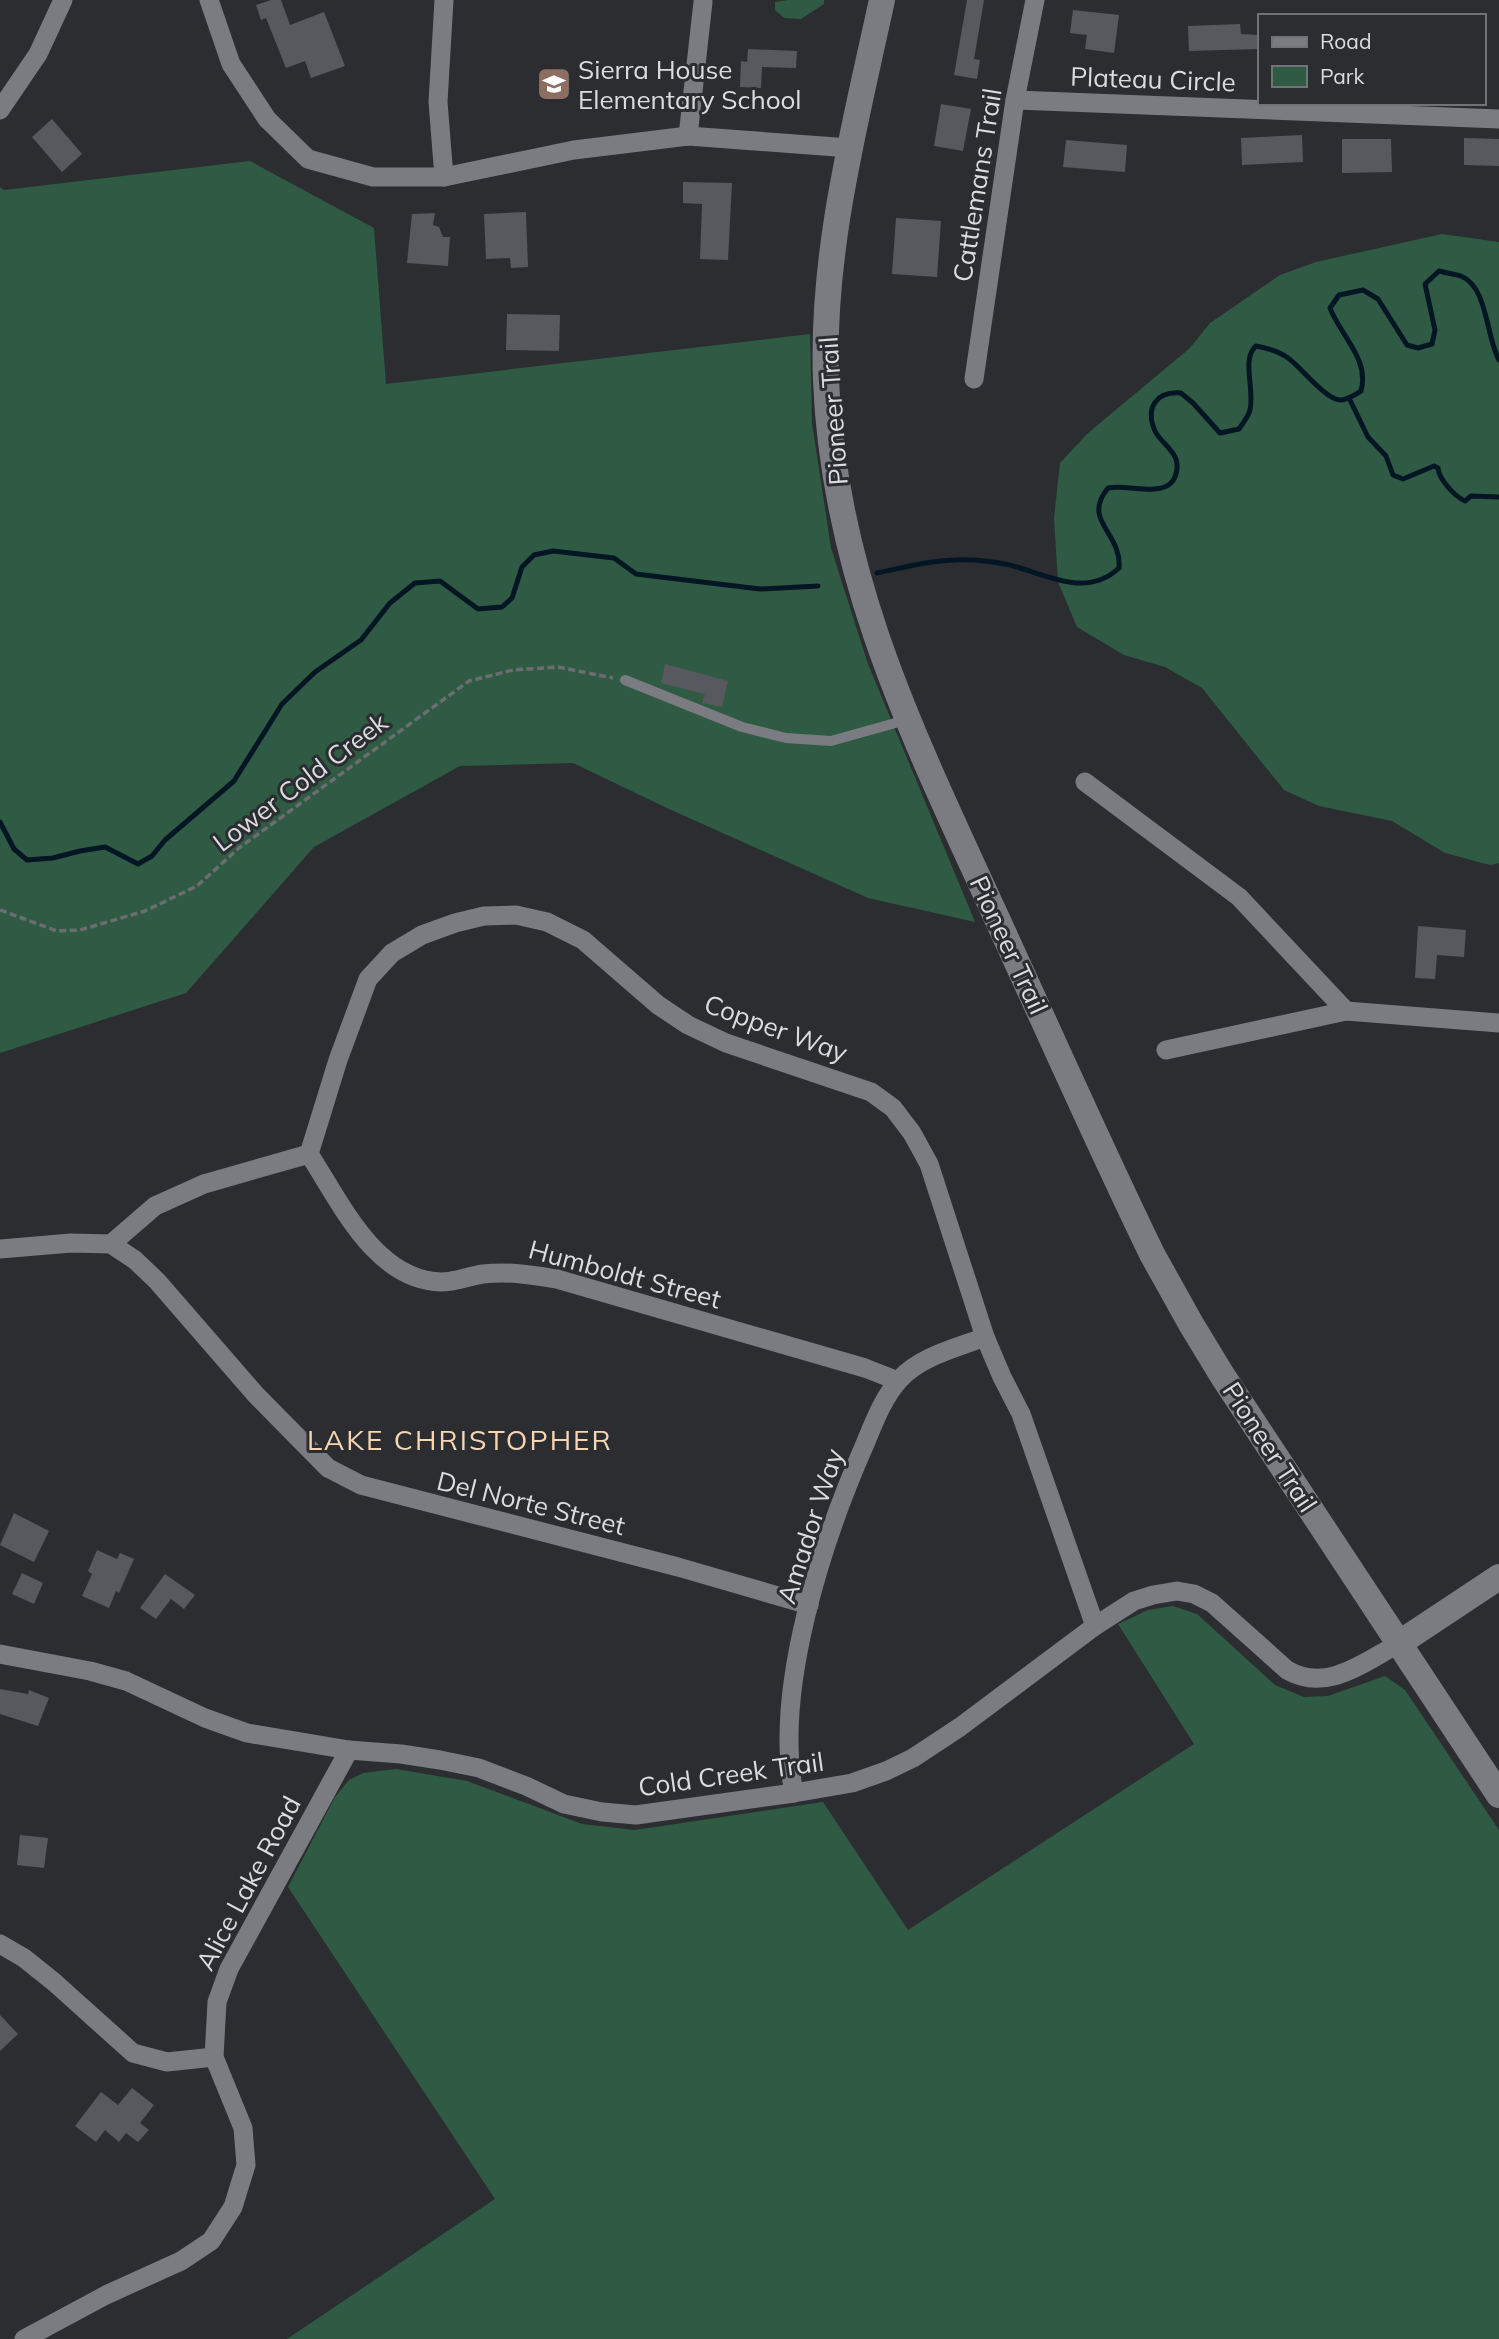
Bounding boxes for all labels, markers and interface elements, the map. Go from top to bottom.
legend [1258,14,1485,105]
text: Road [1320,28,1371,54]
place label: Sierra House Elementary School [578,53,802,116]
street label: Plateau Circle [1070,60,1236,98]
text: Park [1320,63,1364,89]
school or university icon: Sierra House Elementary School [535,65,573,103]
street label: Cattlemans Trail [945,86,1009,284]
street label: Pioneer Trail [811,336,855,486]
street label: Lower Cold Creek [206,705,394,859]
street label: Pioneer Trail [963,871,1055,1019]
street label: Copper Way [700,987,852,1069]
street label: Humboldt Street [525,1232,725,1316]
street label: Pioneer Trail [1216,1376,1324,1518]
district label: LAKE CHRISTOPHER [307,1422,613,1457]
street label: Amador Way [769,1444,851,1608]
street label: Del Norte Street [434,1464,628,1542]
street label: Cold Creek Trail [636,1745,826,1803]
street label: Alice Lake Road [188,1790,308,1976]

